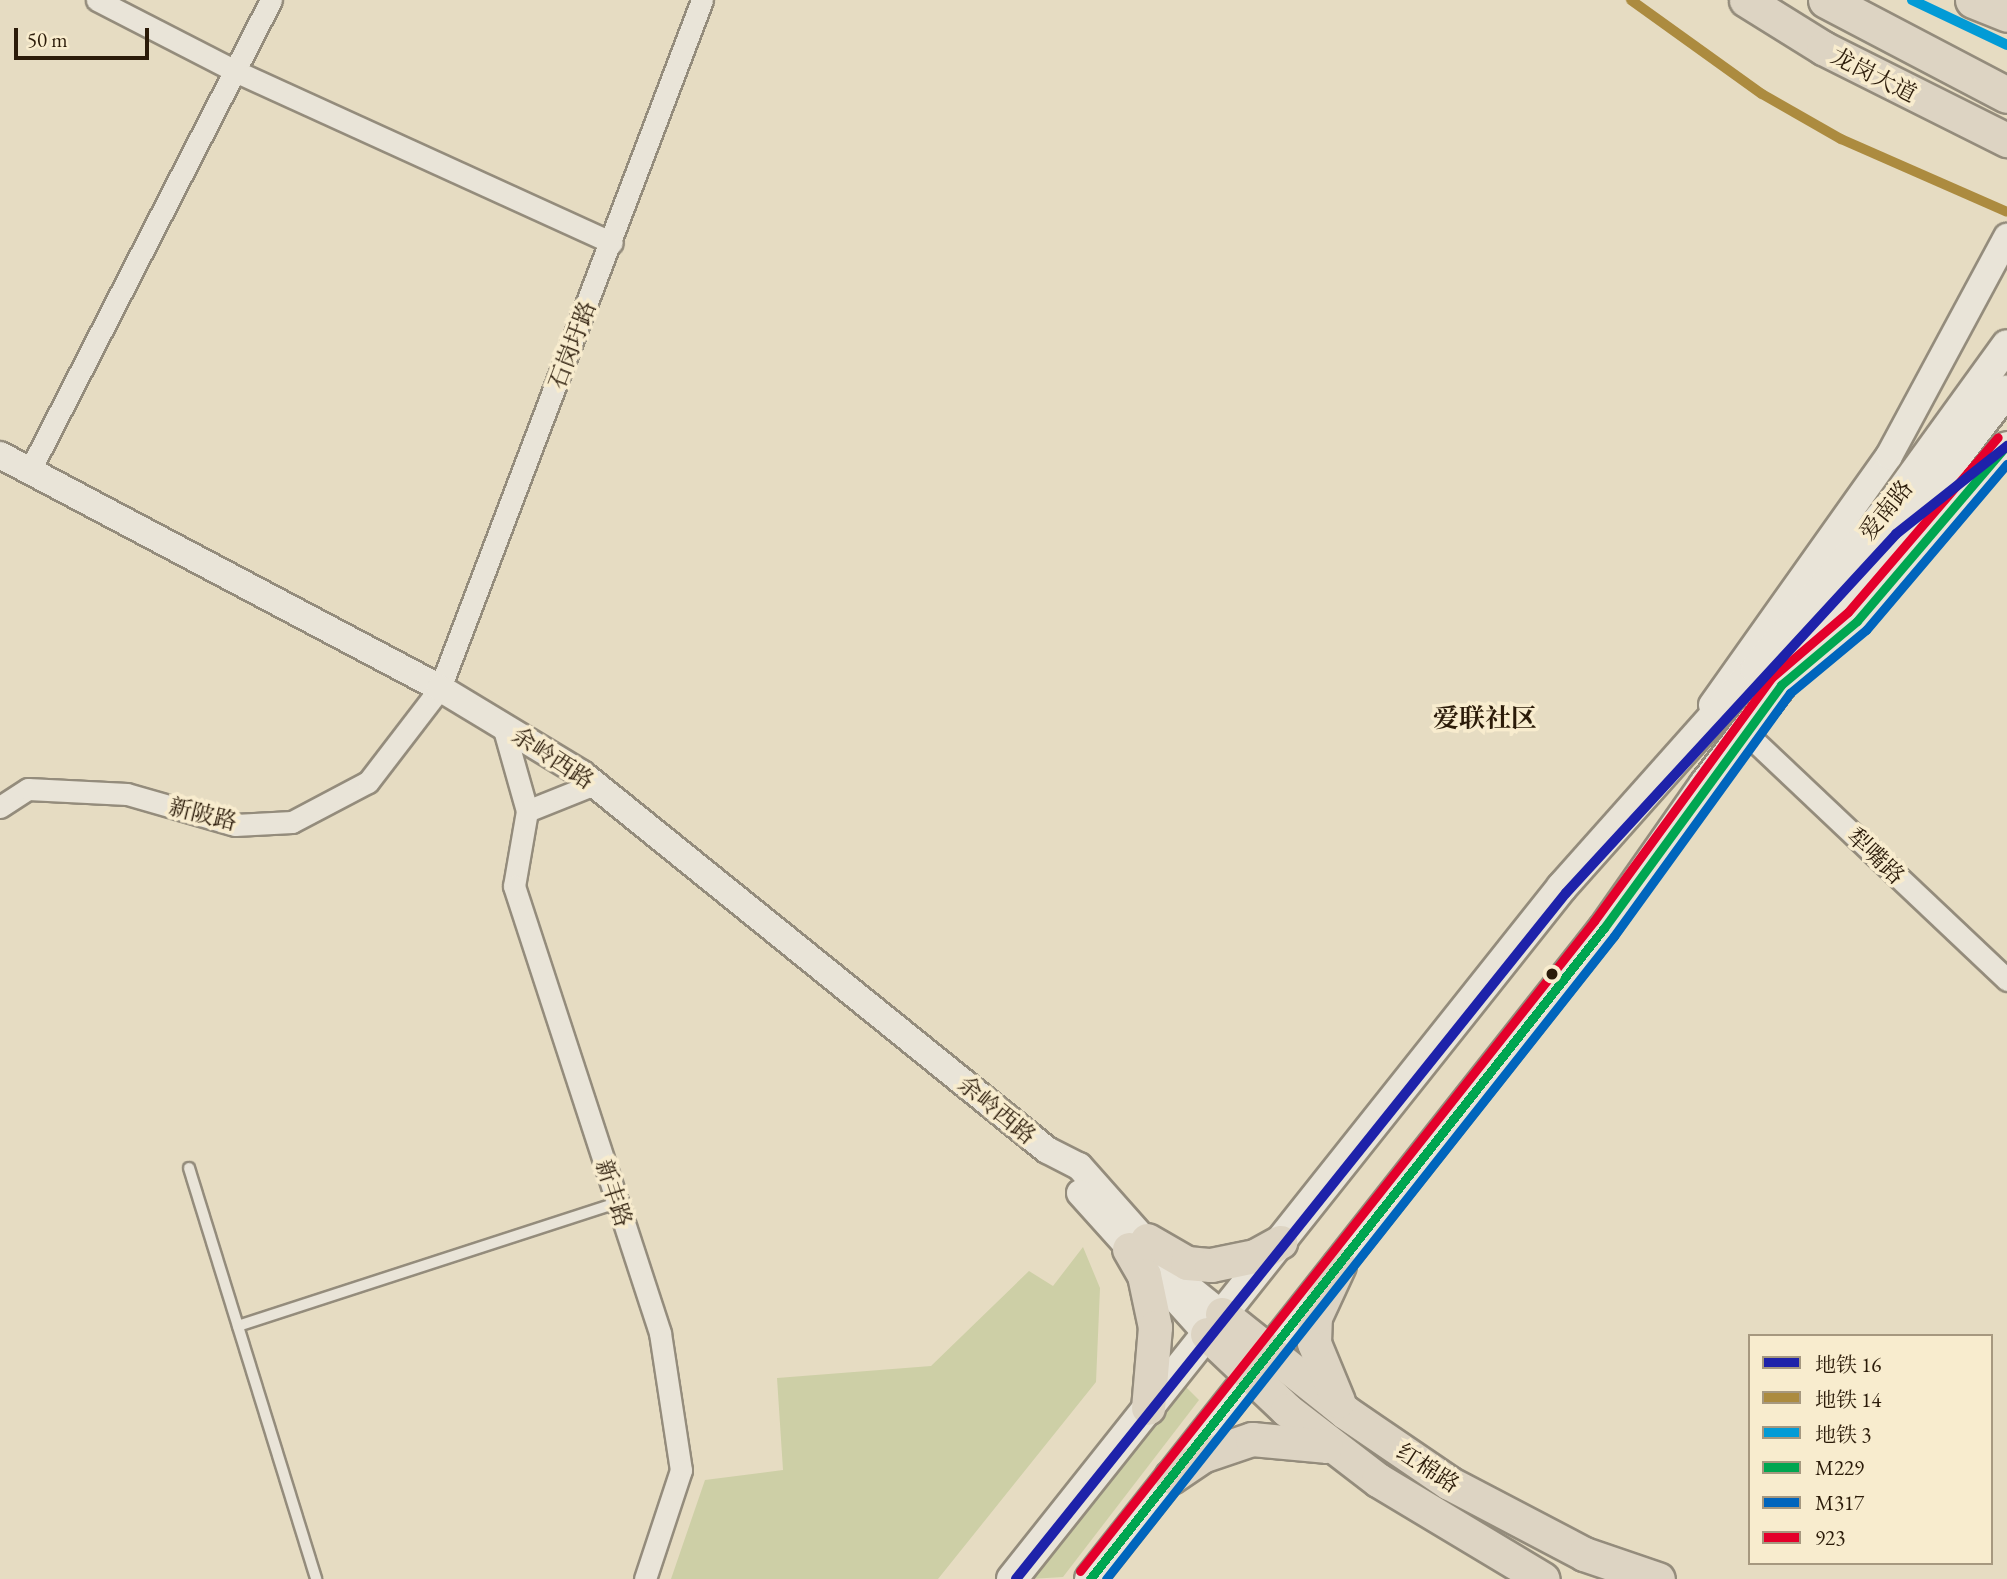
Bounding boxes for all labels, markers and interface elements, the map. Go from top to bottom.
scale bar [18,14,152,58]
text: 50 m [27,26,68,53]
street label: 龙岗大道 [1827,42,1921,108]
street label: 石岗圩路 [543,297,601,393]
street label: 爱南路 [1854,475,1918,545]
district label: 爱联社区 [1433,703,1537,735]
street label: 余岭西路 [507,721,599,795]
street label: 新陂路 [166,792,240,836]
street label: 犁嘴路 [1842,822,1910,890]
unlabelled marker [1545,967,1559,981]
street label: 余岭西路 [953,1070,1041,1150]
street label: 新丰路 [590,1156,638,1230]
legend [1748,1334,1993,1565]
text: 地铁 16 [1815,1351,1881,1378]
text: 地铁 14 [1815,1386,1881,1413]
text: 地铁 3 [1815,1421,1871,1448]
street label: 红棉路 [1392,1438,1464,1498]
text: M229 [1815,1454,1864,1481]
text: M317 [1815,1489,1864,1516]
text: 923 [1815,1524,1845,1551]

